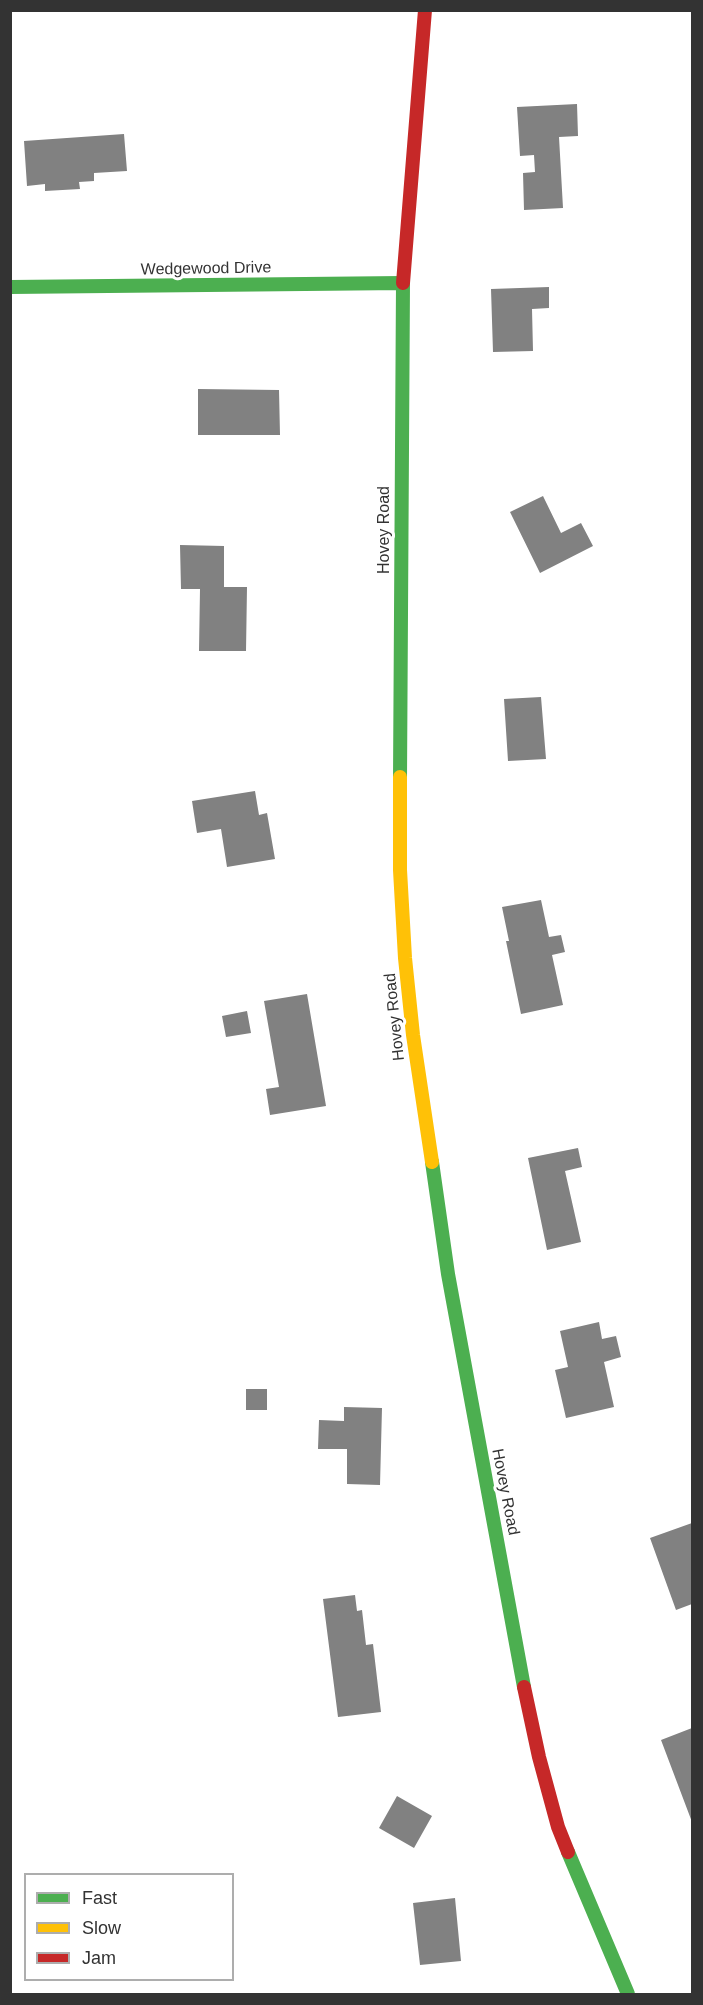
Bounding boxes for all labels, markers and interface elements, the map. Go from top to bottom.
street label: Wedgewood Drive [141,258,271,280]
street label: Hovey Road [375,486,395,574]
street label: Hovey Road [381,972,409,1062]
street label: Hovey Road [487,1447,523,1537]
legend [24,1873,234,1981]
text: Fast [82,1888,117,1908]
text: Slow [82,1918,121,1938]
text: Jam [82,1948,116,1968]

